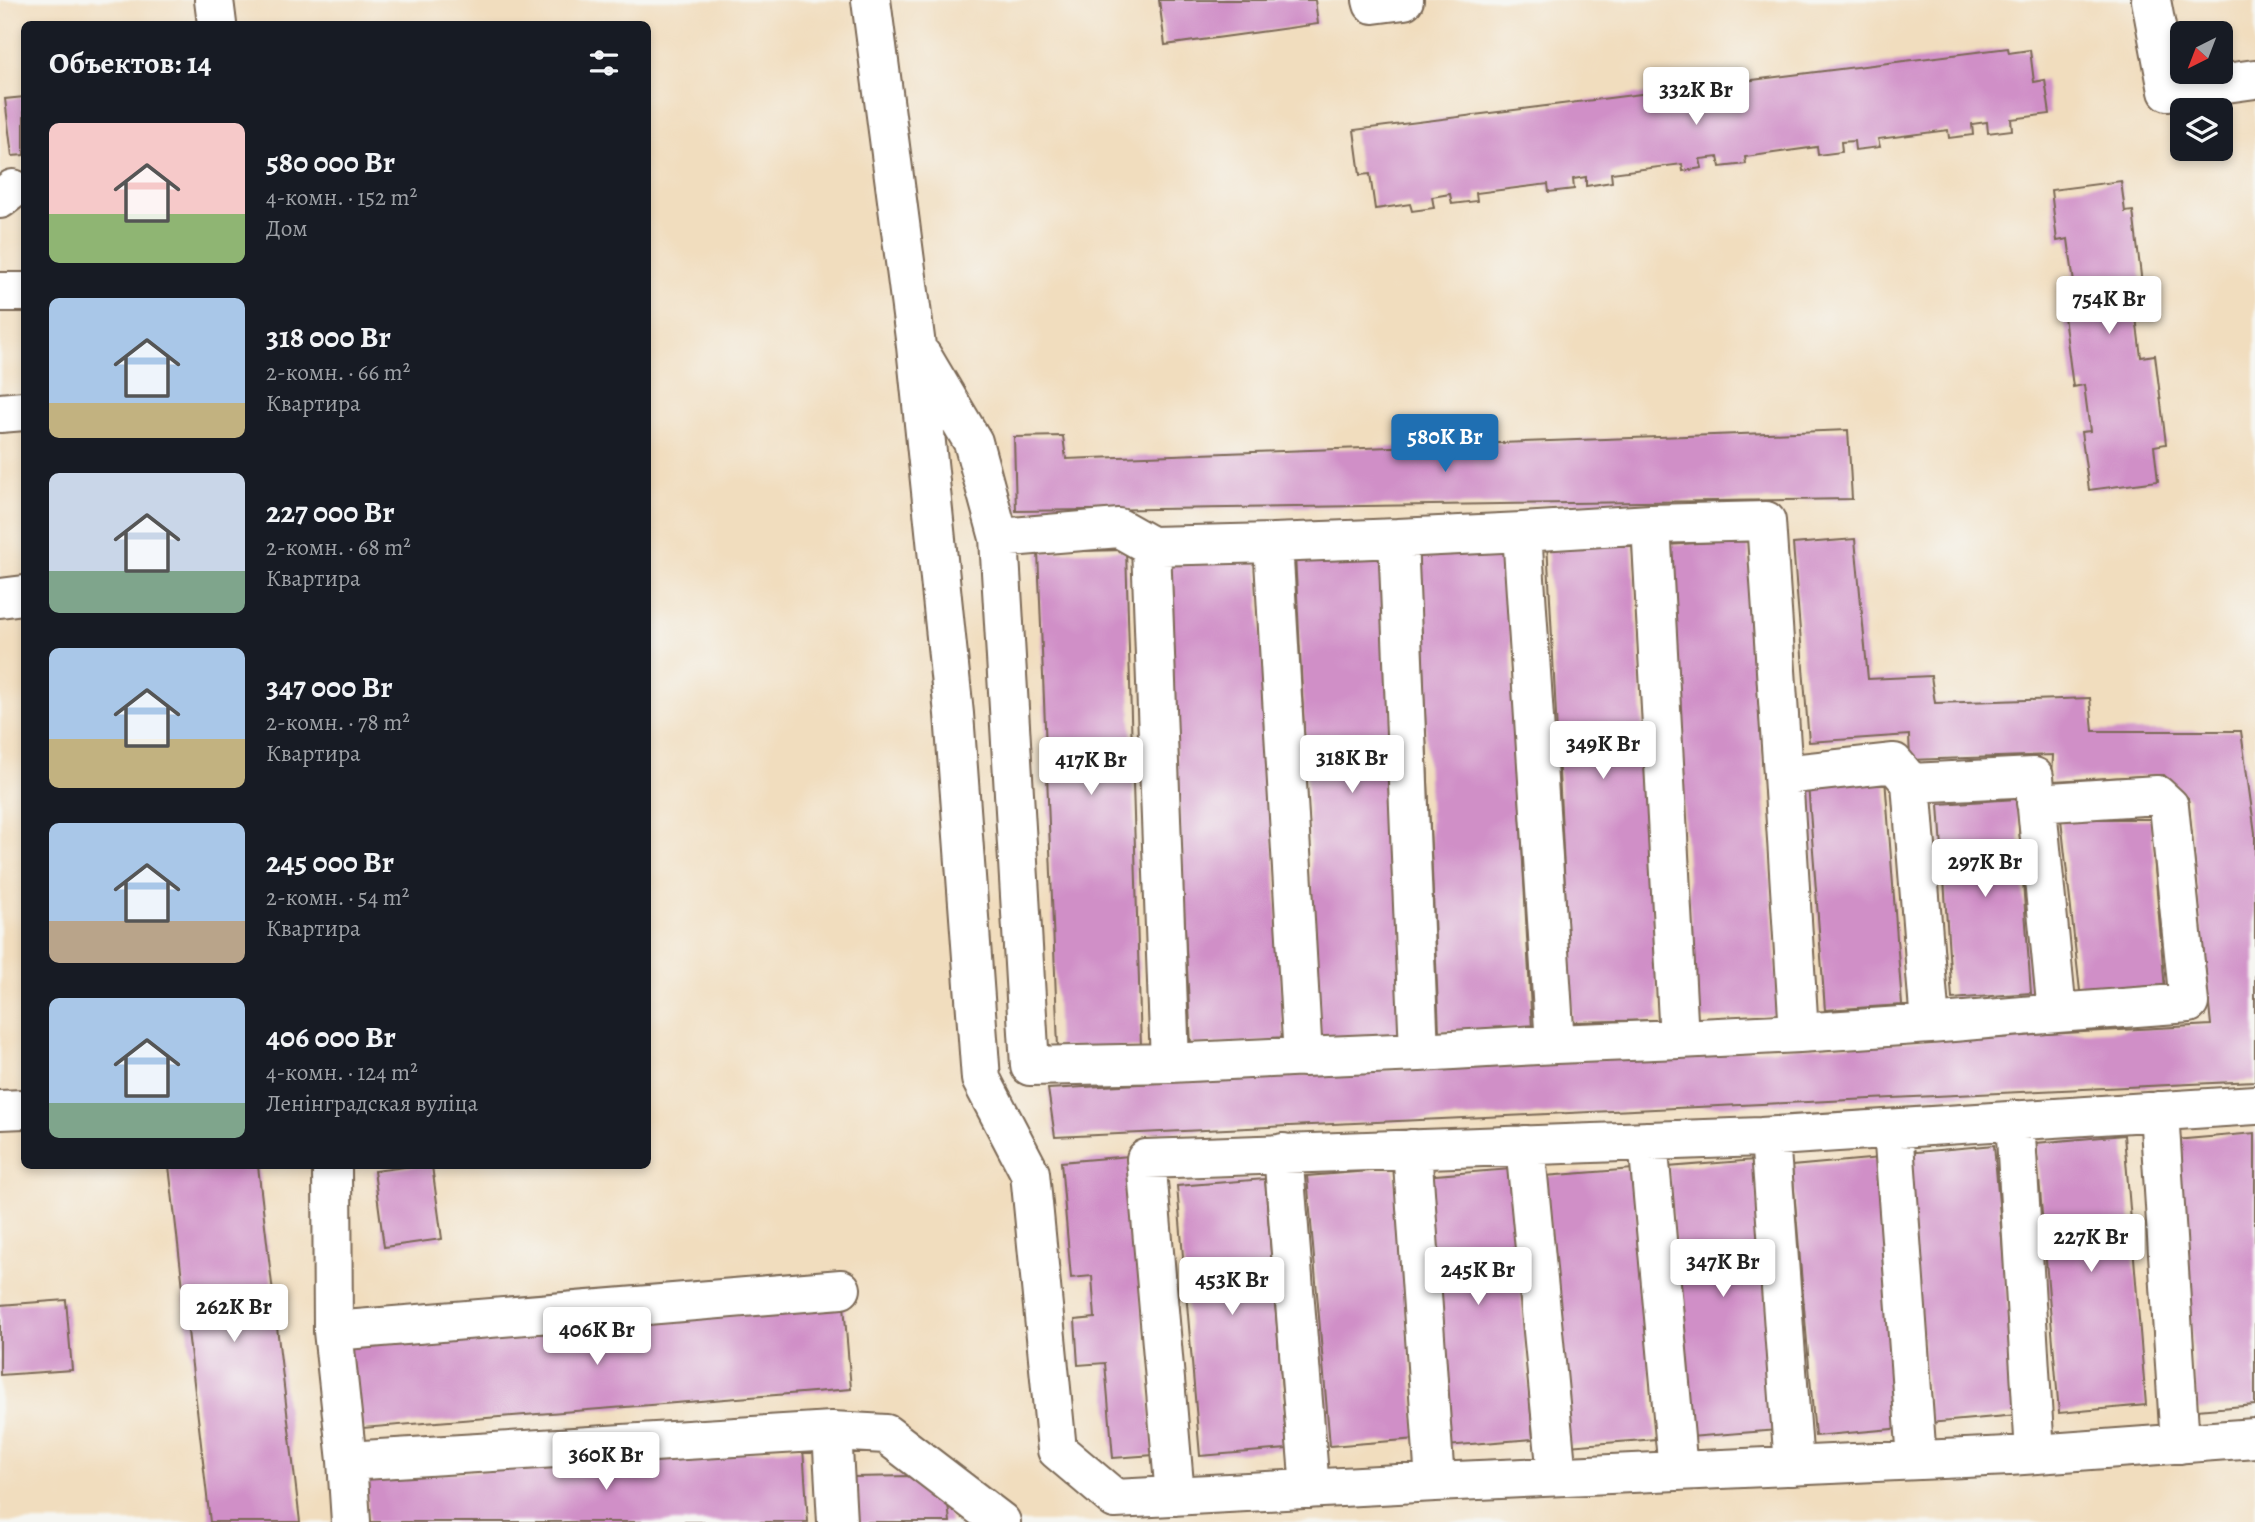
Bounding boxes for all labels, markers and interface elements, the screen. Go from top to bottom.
north arrow [2170,21,2233,84]
map controls [2170,21,2233,161]
text: Объектов: 14 [49,43,211,83]
icon: filters [585,44,623,82]
pin: 332K Br [1631,68,1761,127]
text: 332K Br [1659,74,1733,105]
button: layers [2170,98,2233,161]
text: 580 000 Br [266,142,395,182]
icon: home [105,151,189,235]
text: 4-комн. · 152 m² [266,182,417,213]
text: Дом [266,213,308,244]
pin: 754K Br [2044,276,2174,336]
text: 754K Br [2072,283,2146,314]
text: 318 000 Br [266,317,391,357]
icon: home [105,326,189,410]
text: 2-комн. · 66 m² [266,357,410,388]
text: Квартира [266,388,361,419]
pin: 580K Br [1380,414,1510,474]
text: 580K Br [1407,421,1483,452]
text: 227 000 Br [266,492,394,532]
icon: home [105,501,189,585]
text: 2-комн. · 68 m² [266,532,411,563]
text: Квартира [266,563,361,594]
text: 347 000 Br [266,667,393,707]
icon: home [105,676,189,760]
text: 2-комн. · 78 m² [266,707,410,738]
pin: 349K Br [1538,722,1668,781]
text: 349K Br [1566,728,1640,759]
pin: 318K Br [1287,736,1417,795]
text: Квартира [266,738,361,769]
pin: 417K Br [1026,738,1156,797]
text: 318K Br [1316,742,1388,773]
text: 417K Br [1055,744,1127,775]
pin: 297K Br [1920,839,2050,899]
text: 245 000 Br [266,842,394,882]
text: 297K Br [1948,846,2022,877]
icon: home [105,851,189,935]
text: 2-комн. · 54 m² [266,882,409,913]
text: Квартира [266,913,361,944]
text: 406 000 Br [266,1017,396,1057]
icon: home [105,1026,189,1110]
text: 4-комн. · 124 m² [266,1057,418,1088]
text: Ленінградская вуліца [266,1088,478,1119]
pin: 227K Br [2026,1214,2156,1274]
text: 227K Br [2054,1221,2128,1252]
pin: 347K Br [1658,1240,1788,1299]
text: 347K Br [1686,1246,1760,1277]
pin: 245K Br [1413,1248,1543,1307]
text: 245K Br [1441,1254,1515,1285]
pin: 453K Br [1167,1258,1297,1317]
text: 453K Br [1195,1264,1269,1295]
pin: 262K Br [169,1284,299,1344]
text: 262K Br [196,1291,272,1322]
pin: 406K Br [532,1308,662,1367]
text: 406K Br [559,1314,635,1345]
pin: 360K Br [541,1432,671,1492]
text: 360K Br [568,1439,644,1470]

